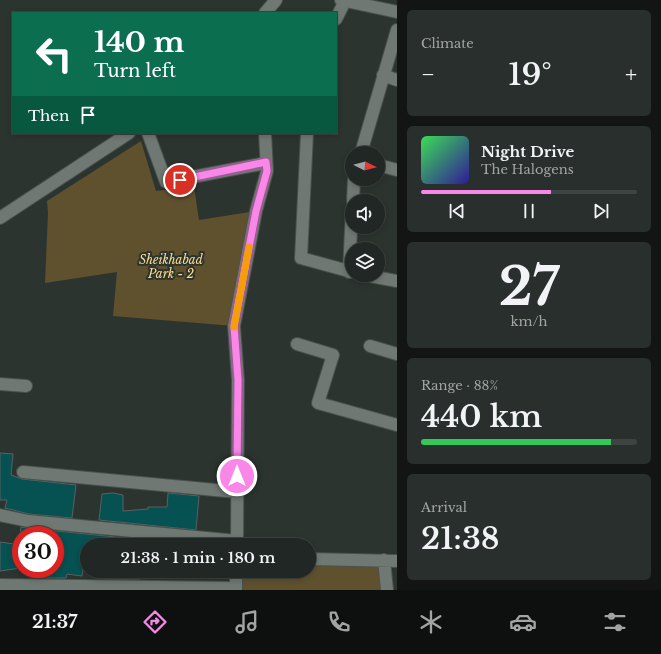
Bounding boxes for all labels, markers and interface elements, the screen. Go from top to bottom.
text: 140 m [94,25,184,60]
icon: left [28,28,80,80]
text: Climate [421,35,474,52]
text: 19° [508,56,552,93]
text: Turn left [94,60,176,82]
text: − [421,61,435,88]
text: + [625,61,637,88]
icon: arrive [77,104,99,126]
text: Then [28,106,69,125]
text: Night Drive [481,142,574,161]
north arrow [345,146,385,186]
map controls [345,146,385,282]
text: The Halogens [481,161,574,178]
pin [163,163,197,197]
icon: arrive [169,169,191,191]
button: sound [345,194,385,234]
icon: previous [446,200,468,222]
icon: pause [518,200,540,222]
icon: next [590,200,612,222]
button: layers [345,242,385,282]
park label: Sheikhabad Park - 2 [139,252,204,281]
text: 27 [499,255,559,319]
text: km/h [511,313,547,330]
text: Range · 88% [421,377,498,394]
text: 440 km [421,398,542,435]
position arrow [216,455,258,497]
text: Arrival [421,499,467,516]
text: 21:38 [421,520,500,557]
speed limit sign: 30 [12,526,64,578]
text: 21:38 · 1 min · 180 m [121,548,275,567]
icon: directions [141,608,169,636]
icon: music [233,608,261,636]
icon: phone [325,608,353,636]
icon: climate [417,608,445,636]
icon: car [509,608,537,636]
icon: filters [601,608,629,636]
text: 21:37 [32,611,77,633]

